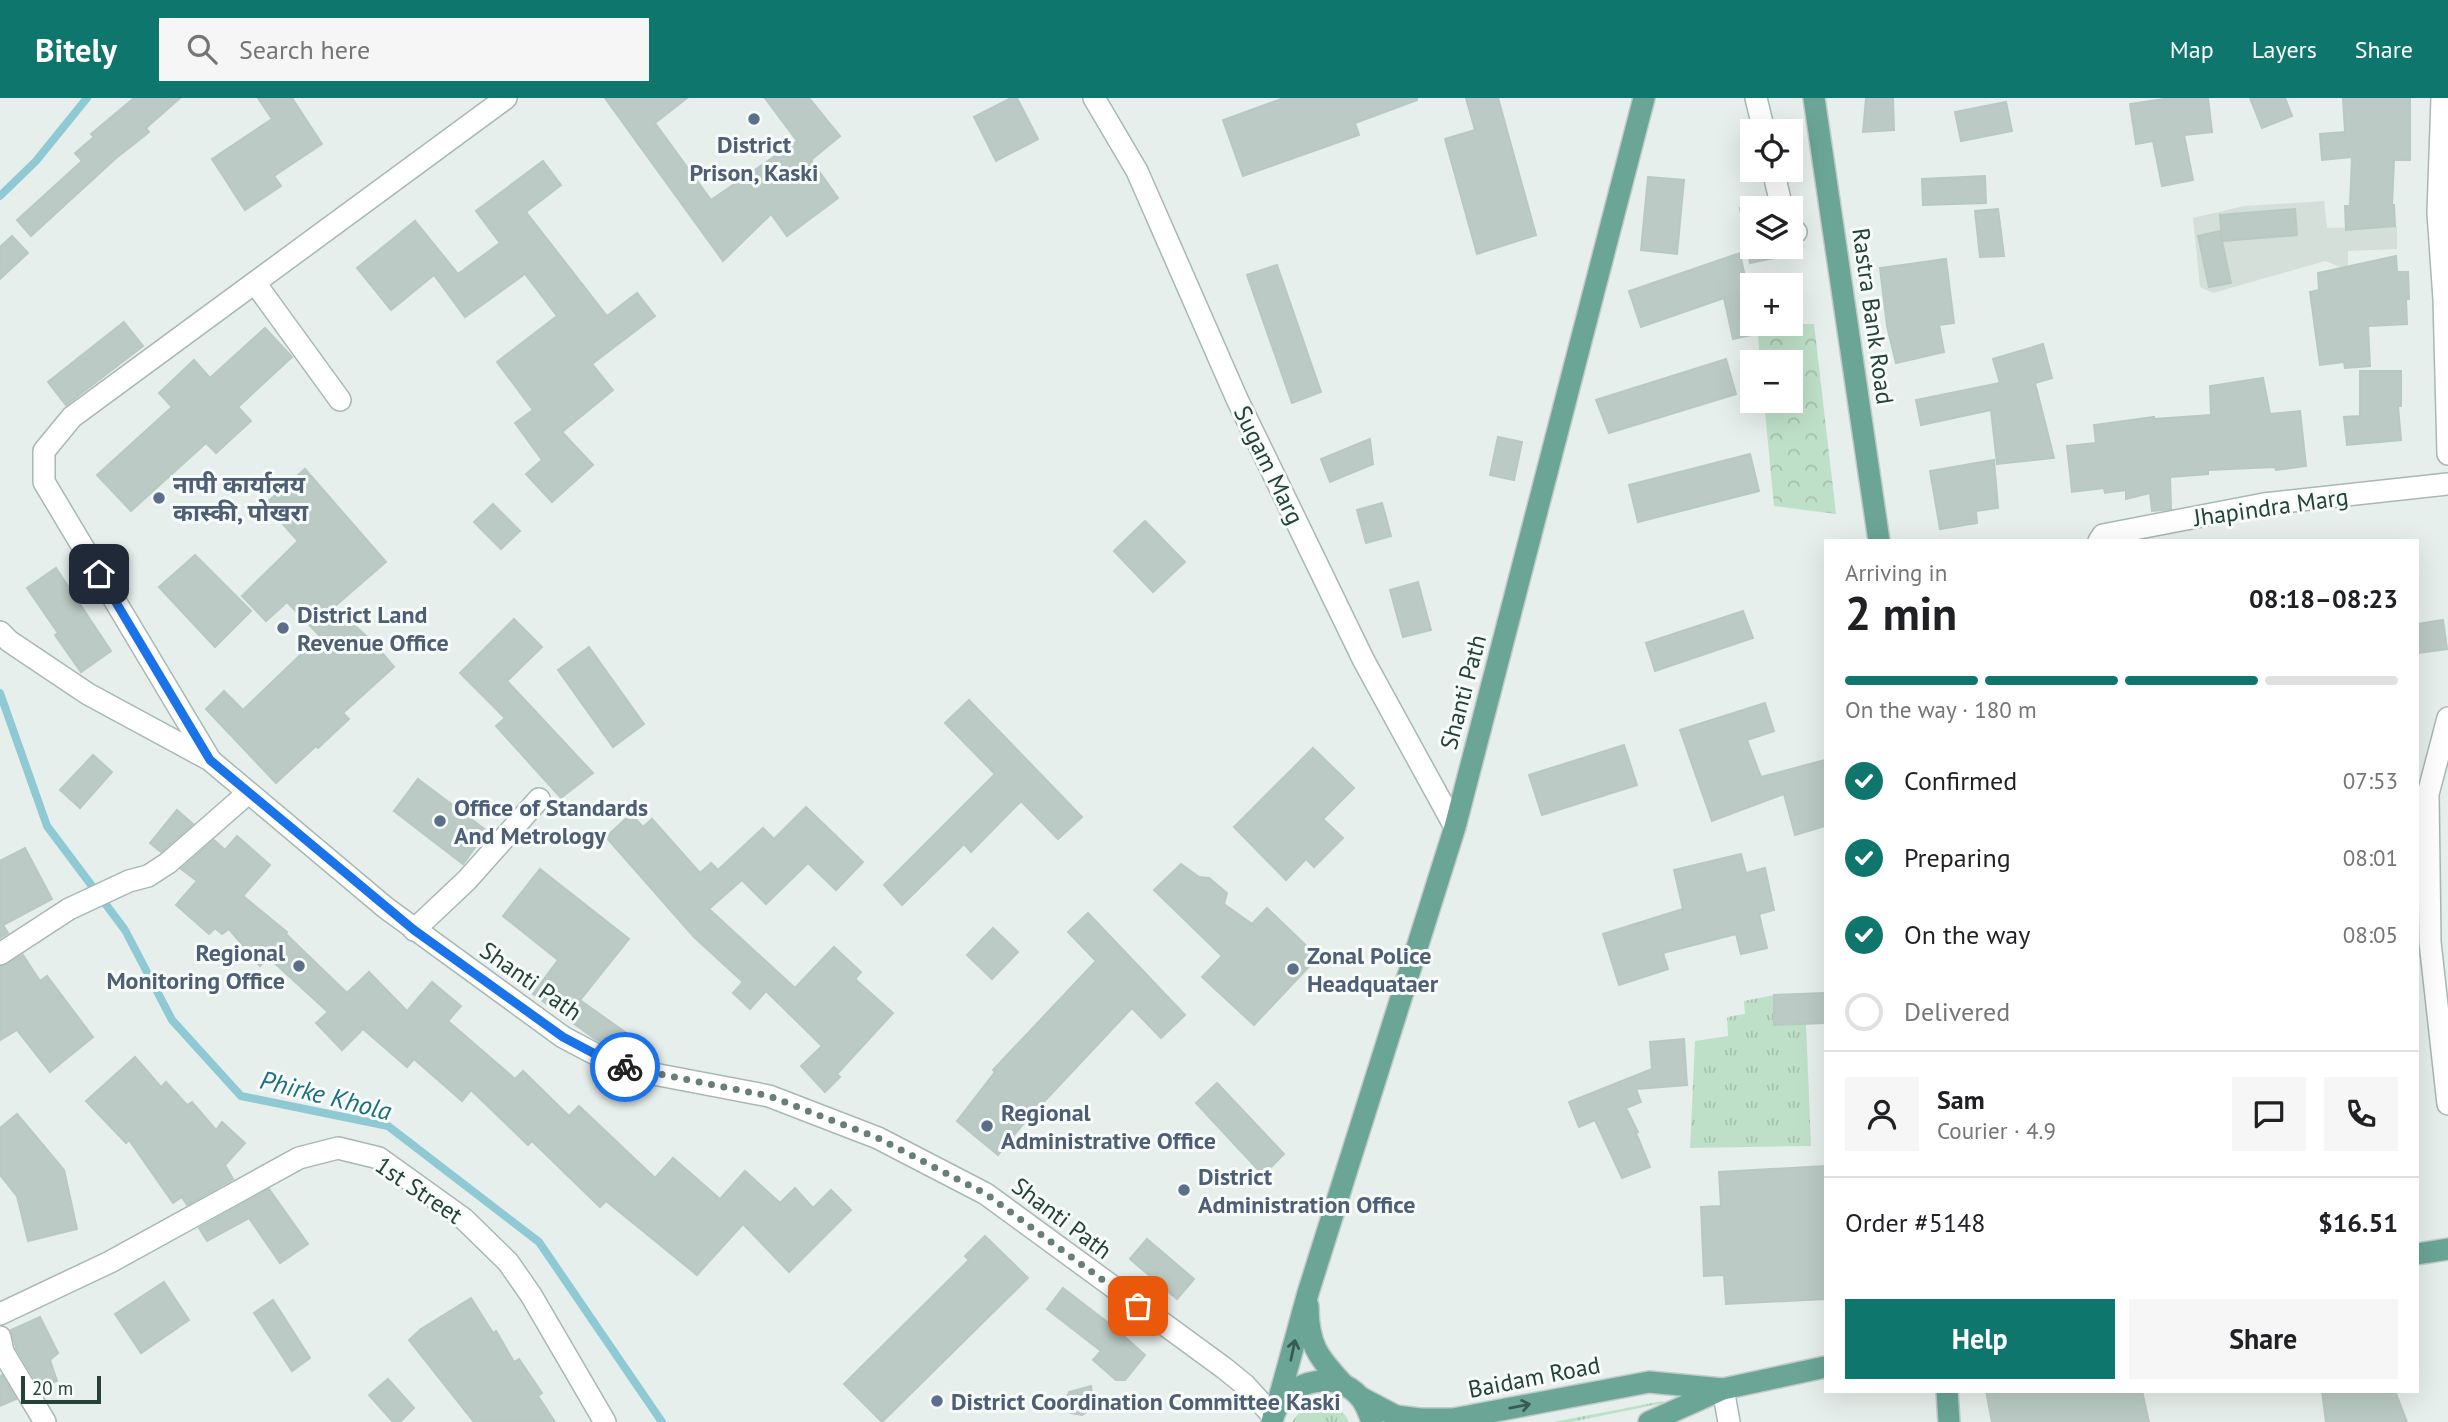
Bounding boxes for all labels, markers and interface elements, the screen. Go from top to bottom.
search box [159,18,649,81]
text: Bitely [35,28,117,71]
icon: search [183,30,221,68]
text: Search here [239,33,370,66]
text: Map [2170,34,2214,65]
text: Layers [2252,34,2317,65]
text: Share [2355,34,2413,65]
marker: District Prison, Kaski [746,111,762,127]
map controls [1740,119,1803,413]
button: locate [1740,119,1803,182]
place label: District Prison, Kaski [689,129,819,188]
button: layers [1740,196,1803,259]
street label: Rastra Bank Road [1845,226,1901,406]
button: + [1740,273,1803,336]
button: − [1740,350,1803,413]
street label: Sugam Marg [1227,401,1311,529]
place label: नापी कार्यालय कास्की, पोखरा [173,469,309,528]
street label: Jhapindra Marg [2191,481,2350,533]
marker: नापी कार्यालय कास्की, पोखरा [151,490,167,506]
pin [69,544,129,604]
icon: home [80,555,118,593]
text: Arriving in [1845,558,1947,587]
text: 08:18–08:23 [2249,582,2398,615]
text: 2 min [1845,583,1957,643]
place label: District Land Revenue Office [297,599,449,658]
marker: District Land Revenue Office [275,620,291,636]
street label: Shanti Path [1433,631,1493,753]
text: On the way · 180 m [1845,695,2037,724]
icon: check [1845,762,1883,800]
text: Confirmed [1904,764,2017,797]
text: 07:53 [2343,766,2398,795]
place label: Office of Standards And Metrology [454,792,648,851]
marker: Office of Standards And Metrology [432,813,448,829]
icon: check [1845,839,1883,877]
text: Preparing [1904,841,2011,874]
text: 08:01 [2343,843,2398,872]
icon: check [1845,916,1883,954]
text: On the way [1904,918,2030,951]
text: 08:05 [2343,920,2398,949]
street label: Shanti Path [474,935,588,1027]
place label: Regional Monitoring Office [106,937,286,996]
place label: Zonal Police Headquataer [1307,940,1439,999]
marker: Regional Monitoring Office [291,958,307,974]
marker: Zonal Police Headquataer [1285,961,1301,977]
text: Delivered [1904,995,2010,1028]
courier [590,1032,660,1102]
icon: bike [606,1048,644,1086]
water label: Phirke Khola [257,1063,395,1127]
button: person [1845,1077,1919,1151]
button: chat [2232,1077,2306,1151]
button: phone [2324,1077,2398,1151]
text: Sam [1937,1083,1985,1116]
place label: Regional Administrative Office [1001,1097,1216,1156]
text: Courier · 4.9 [1937,1116,2056,1145]
marker: Regional Administrative Office [979,1118,995,1134]
street label: 1st Street [369,1149,469,1231]
place label: District Administration Office [1198,1161,1415,1220]
street label: Shanti Path [1006,1170,1118,1266]
marker: District Administration Office [1176,1182,1192,1198]
text: Order #5148 [1845,1206,1985,1239]
text: $16.51 [2318,1206,2398,1239]
pin [1108,1276,1168,1336]
icon: bag [1119,1287,1157,1325]
button: Help [1845,1299,2115,1379]
button: Share [2129,1299,2398,1379]
one-way arrow [1286,1339,1300,1362]
street label: Baidam Road [1465,1349,1603,1405]
scale bar [21,1373,102,1405]
text: 20 m [32,1376,73,1400]
place label: District Coordination Committee Kaski [951,1386,1341,1417]
marker: District Coordination Committee Kaski [929,1393,945,1409]
one-way arrow [1508,1399,1531,1412]

